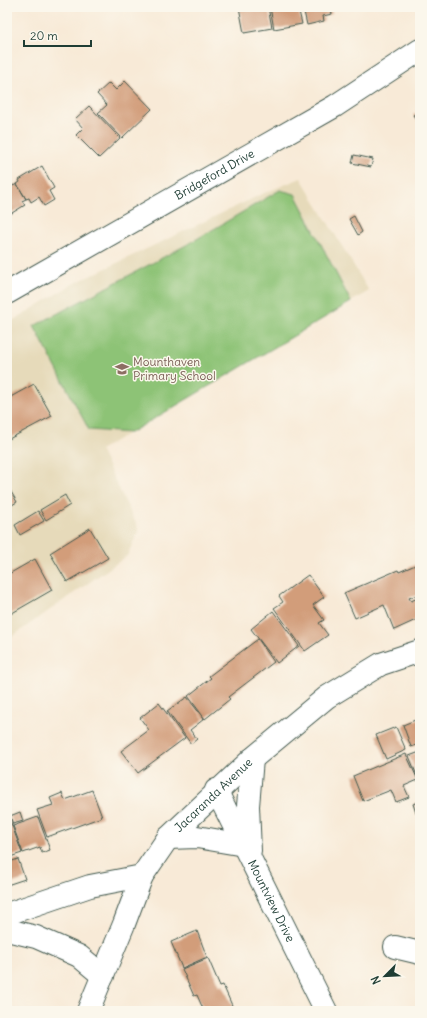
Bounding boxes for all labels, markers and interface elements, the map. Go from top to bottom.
scale bar [24,22,91,48]
text: 20 m [30,28,58,43]
street label: Bridgeford Drive [172,146,257,203]
place label: Mounthaven Primary School [133,354,216,383]
school or university icon: Mounthaven Primary School [114,361,130,377]
street label: Jacaranda Avenue [171,755,255,835]
street label: Mountview Drive [245,857,298,944]
north arrow [365,956,405,996]
text: N [368,974,384,986]

